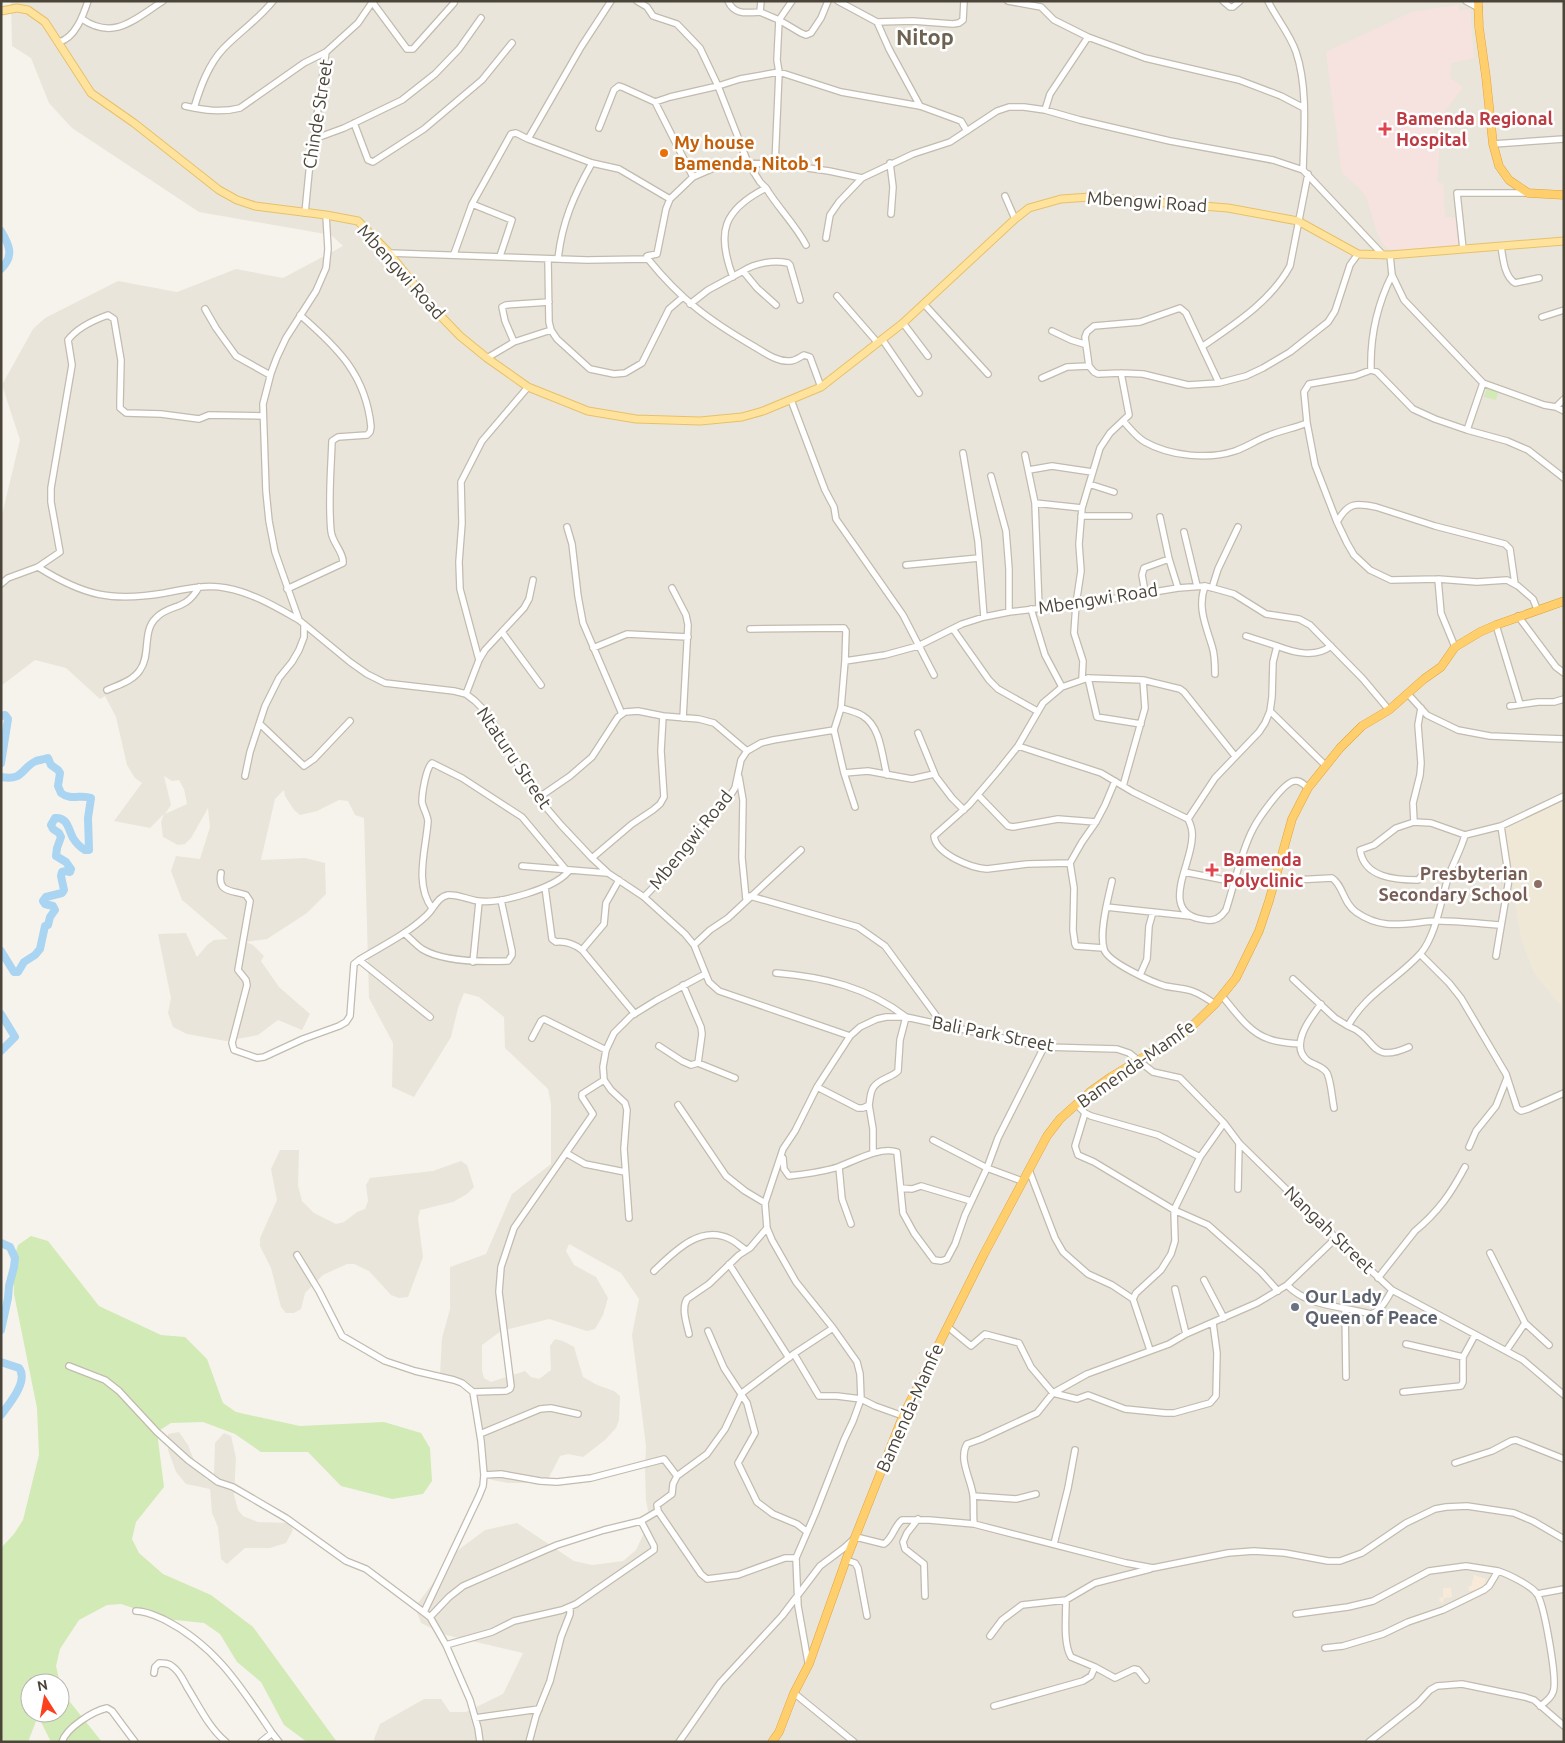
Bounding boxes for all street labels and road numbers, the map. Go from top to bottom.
street label: Chinde Street [298,58,336,170]
street label: Mbengwi Road [1086,187,1208,215]
street label: Mbengwi Road [354,220,450,323]
street label: Mbengwi Road [1037,579,1159,617]
street label: Ntaturu Street [474,703,556,812]
street label: Mbengwi Road [644,786,736,893]
street label: Bali Park Street [930,1011,1056,1055]
street label: Bamenda-Mamfe [1073,1015,1198,1111]
street label: Nangah Street [1281,1182,1379,1277]
street label: Bamenda-Mamfe [872,1340,946,1475]

